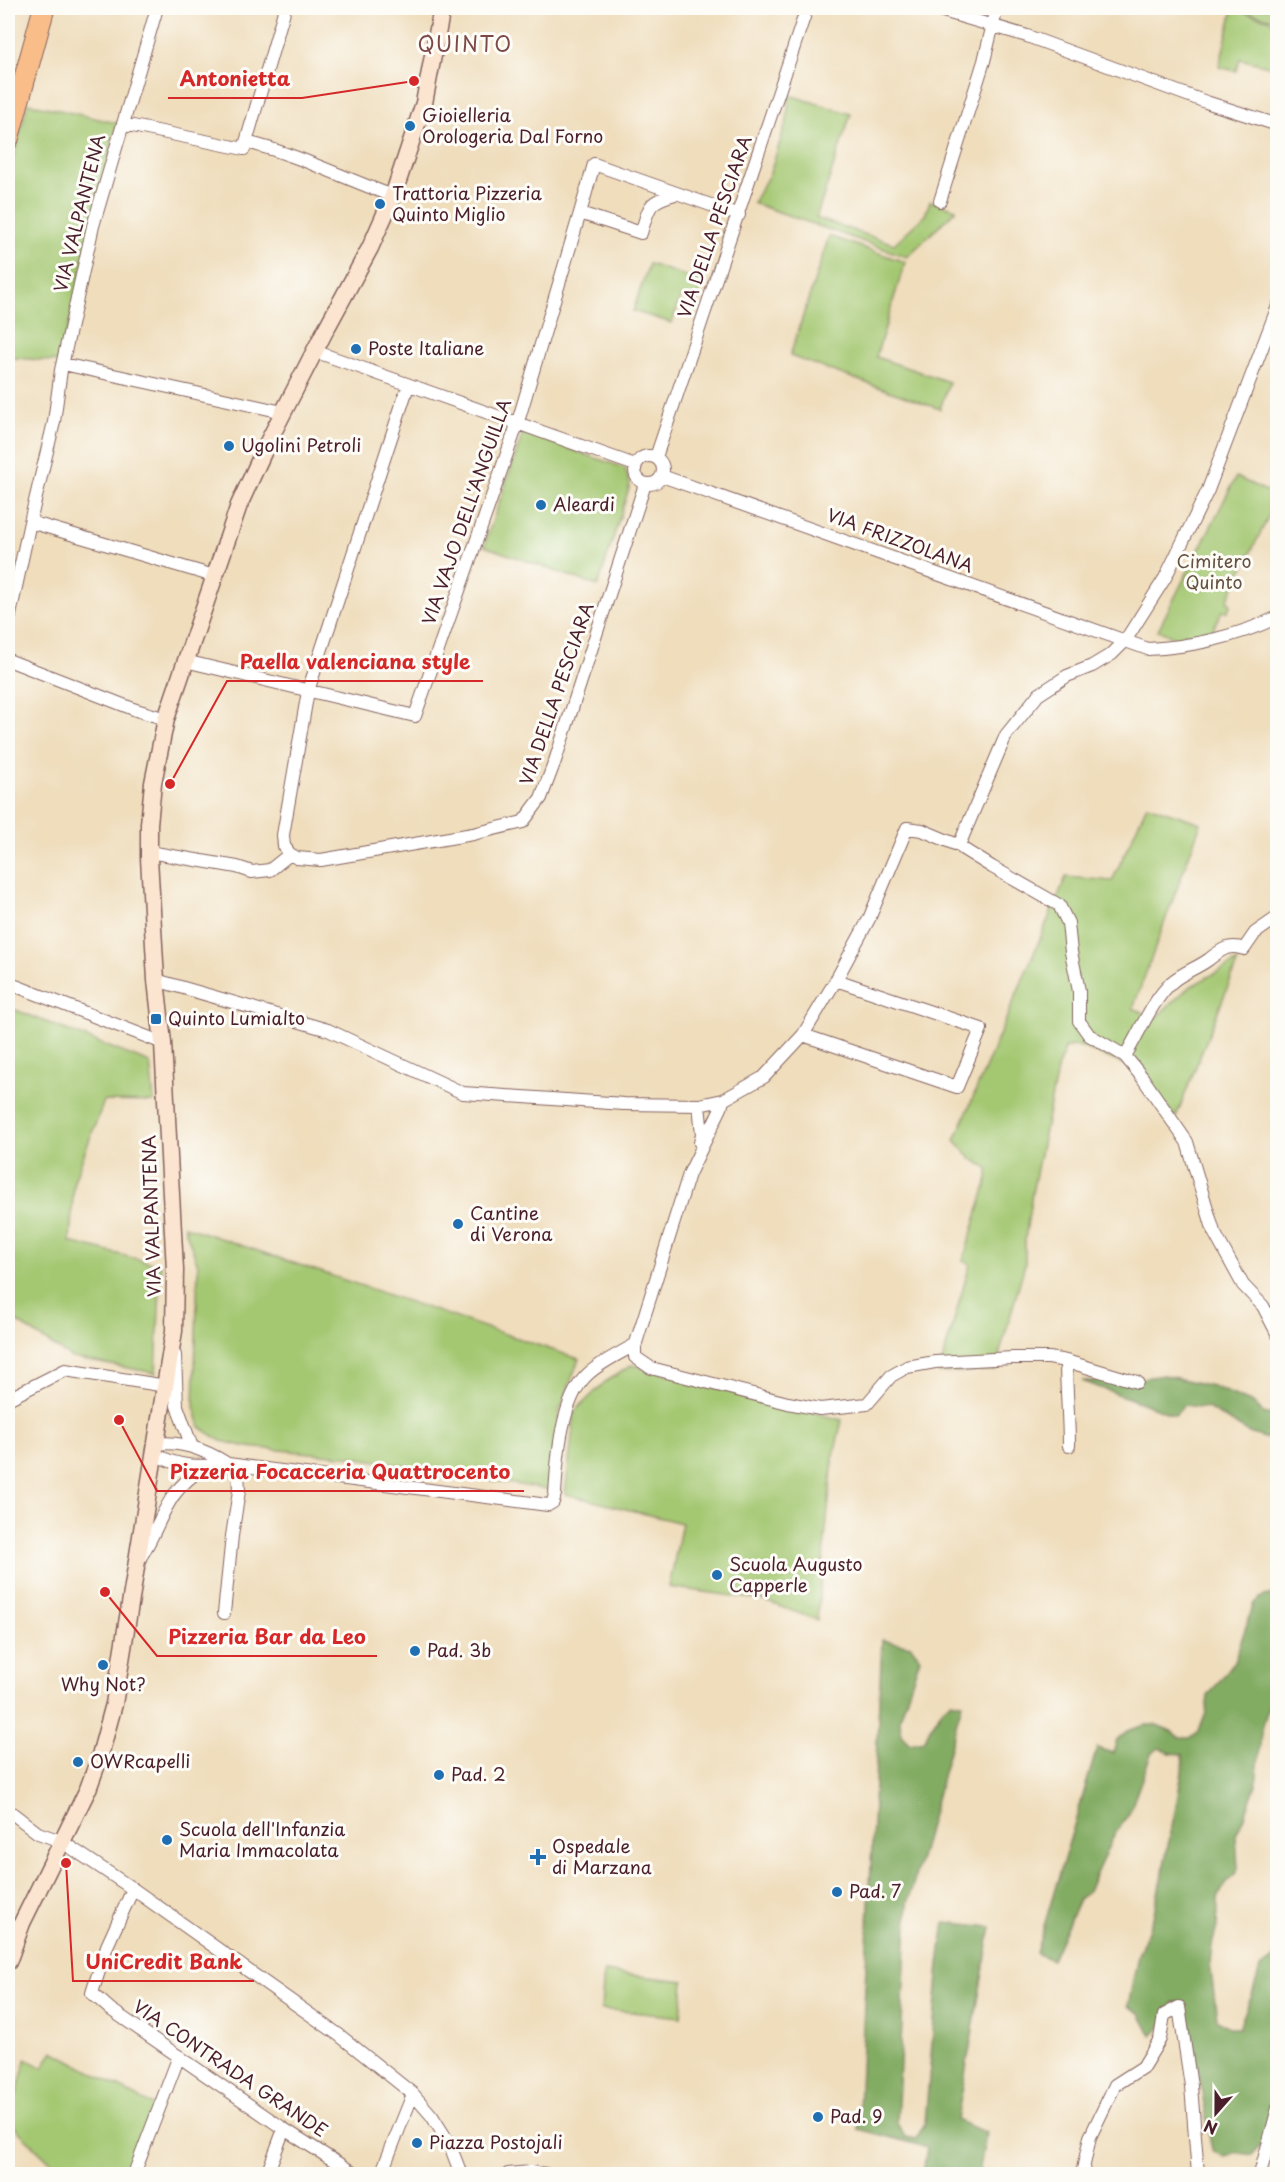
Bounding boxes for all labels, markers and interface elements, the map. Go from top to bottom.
district label: QUINTO [417,27,513,59]
callout: Antonietta [168,60,302,98]
text: Antonietta [180,63,291,93]
place label: Gioielleria Orologeria Dal Forno [422,101,603,149]
marker: Gioielleria Orologeria Dal Forno [403,119,417,133]
street label: VIA VALPANTENA [46,131,111,295]
street label: VIA DELLA PESCIARA [670,132,758,321]
place label: Trattoria Pizzeria Quinto Miglio [392,179,542,227]
marker: Trattoria Pizzeria Quinto Miglio [373,197,387,211]
place label: Poste Italiane [368,334,484,361]
marker: Poste Italiane [349,342,363,356]
street label: VIA VAJO DELL'ANGUILLA [414,395,517,628]
place label: Ugolini Petroli [241,431,361,458]
marker: Ugolini Petroli [222,439,236,453]
place label: Aleardi [553,490,615,517]
marker: Aleardi [534,498,548,512]
street label: VIA FRIZZOLANA [824,501,978,579]
park label: Cimitero Quinto [1177,547,1251,595]
street label: VIA DELLA PESCIARA [512,599,600,788]
callout: Paella valenciana style [227,643,483,681]
text: Paella valenciana style [240,646,470,676]
place label: Quinto Lumialto [168,1004,305,1031]
marker: Quinto Lumialto [149,1012,163,1026]
street label: VIA VALPANTENA [134,1135,167,1298]
place label: Cantine di Verona [470,1199,553,1247]
marker: Cantine di Verona [451,1217,465,1231]
callout: Pizzeria Focacceria Quattrocento [157,1453,524,1491]
text: Pizzeria Focacceria Quattrocento [170,1456,510,1486]
place label: Scuola Augusto Capperle [729,1550,863,1598]
marker: Scuola Augusto Capperle [710,1568,724,1582]
callout: Pizzeria Bar da Leo [157,1618,377,1656]
text: Pizzeria Bar da Leo [168,1621,366,1651]
place label: Pad. 3b [427,1636,491,1663]
marker: Pad. 3b [408,1644,422,1658]
marker: Why Not? [96,1658,110,1672]
place label: Why Not? [61,1670,145,1697]
place label: OWRcapelli [90,1747,190,1774]
marker: OWRcapelli [71,1755,85,1769]
place label: Pad. 2 [451,1760,506,1787]
marker: Pad. 2 [432,1768,446,1782]
place label: Scuola dell'Infanzia Maria Immacolata [179,1815,345,1863]
place label: Ospedale di Marzana [552,1832,652,1880]
marker: Scuola dell'Infanzia Maria Immacolata [160,1833,174,1847]
marker: Ospedale di Marzana [529,1848,547,1866]
place label: Pad. 7 [849,1877,901,1904]
marker: Pad. 7 [830,1885,844,1899]
callout: UniCredit Bank [73,1943,254,1981]
text: UniCredit Bank [85,1946,243,1976]
street label: VIA CONTRADA GRANDE [128,1992,334,2143]
north arrow [1186,2083,1246,2143]
place label: Pad. 9 [830,2102,883,2129]
marker: Pad. 9 [811,2110,825,2124]
text: N [1200,2114,1220,2141]
place label: Piazza Postojali [429,2128,563,2155]
marker: Piazza Postojali [410,2136,424,2150]

